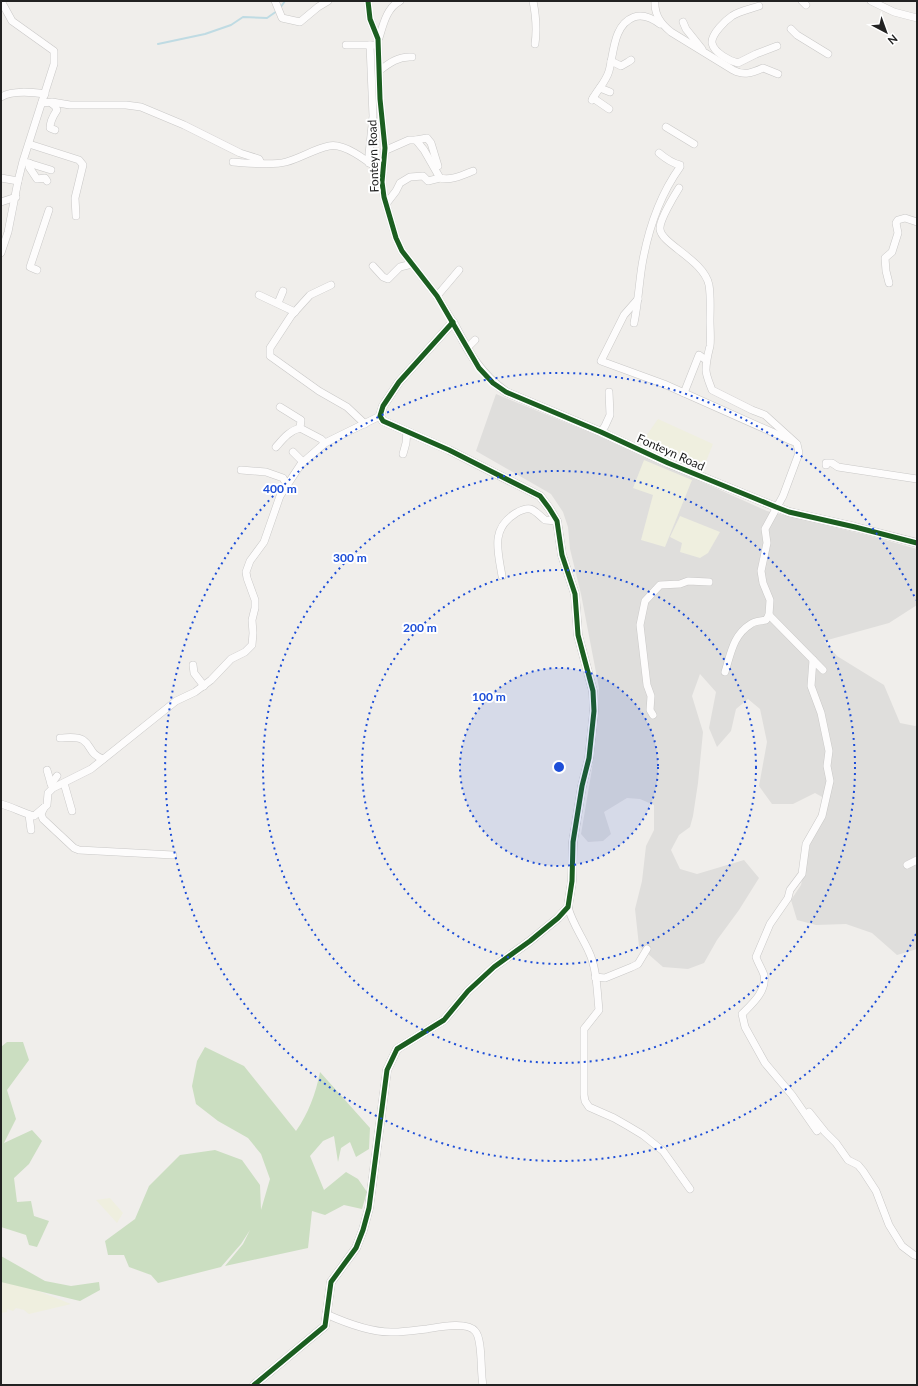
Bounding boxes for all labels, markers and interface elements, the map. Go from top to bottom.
north arrow [866,12,906,52]
text: N [885,32,900,48]
street label: Fonteyn Road [364,119,382,193]
street label: Fonteyn Road [635,430,707,474]
text: 400 m [263,481,297,496]
text: 300 m [333,550,367,565]
text: 200 m [403,620,437,635]
text: 100 m [472,689,506,704]
centre of rings [552,760,566,774]

